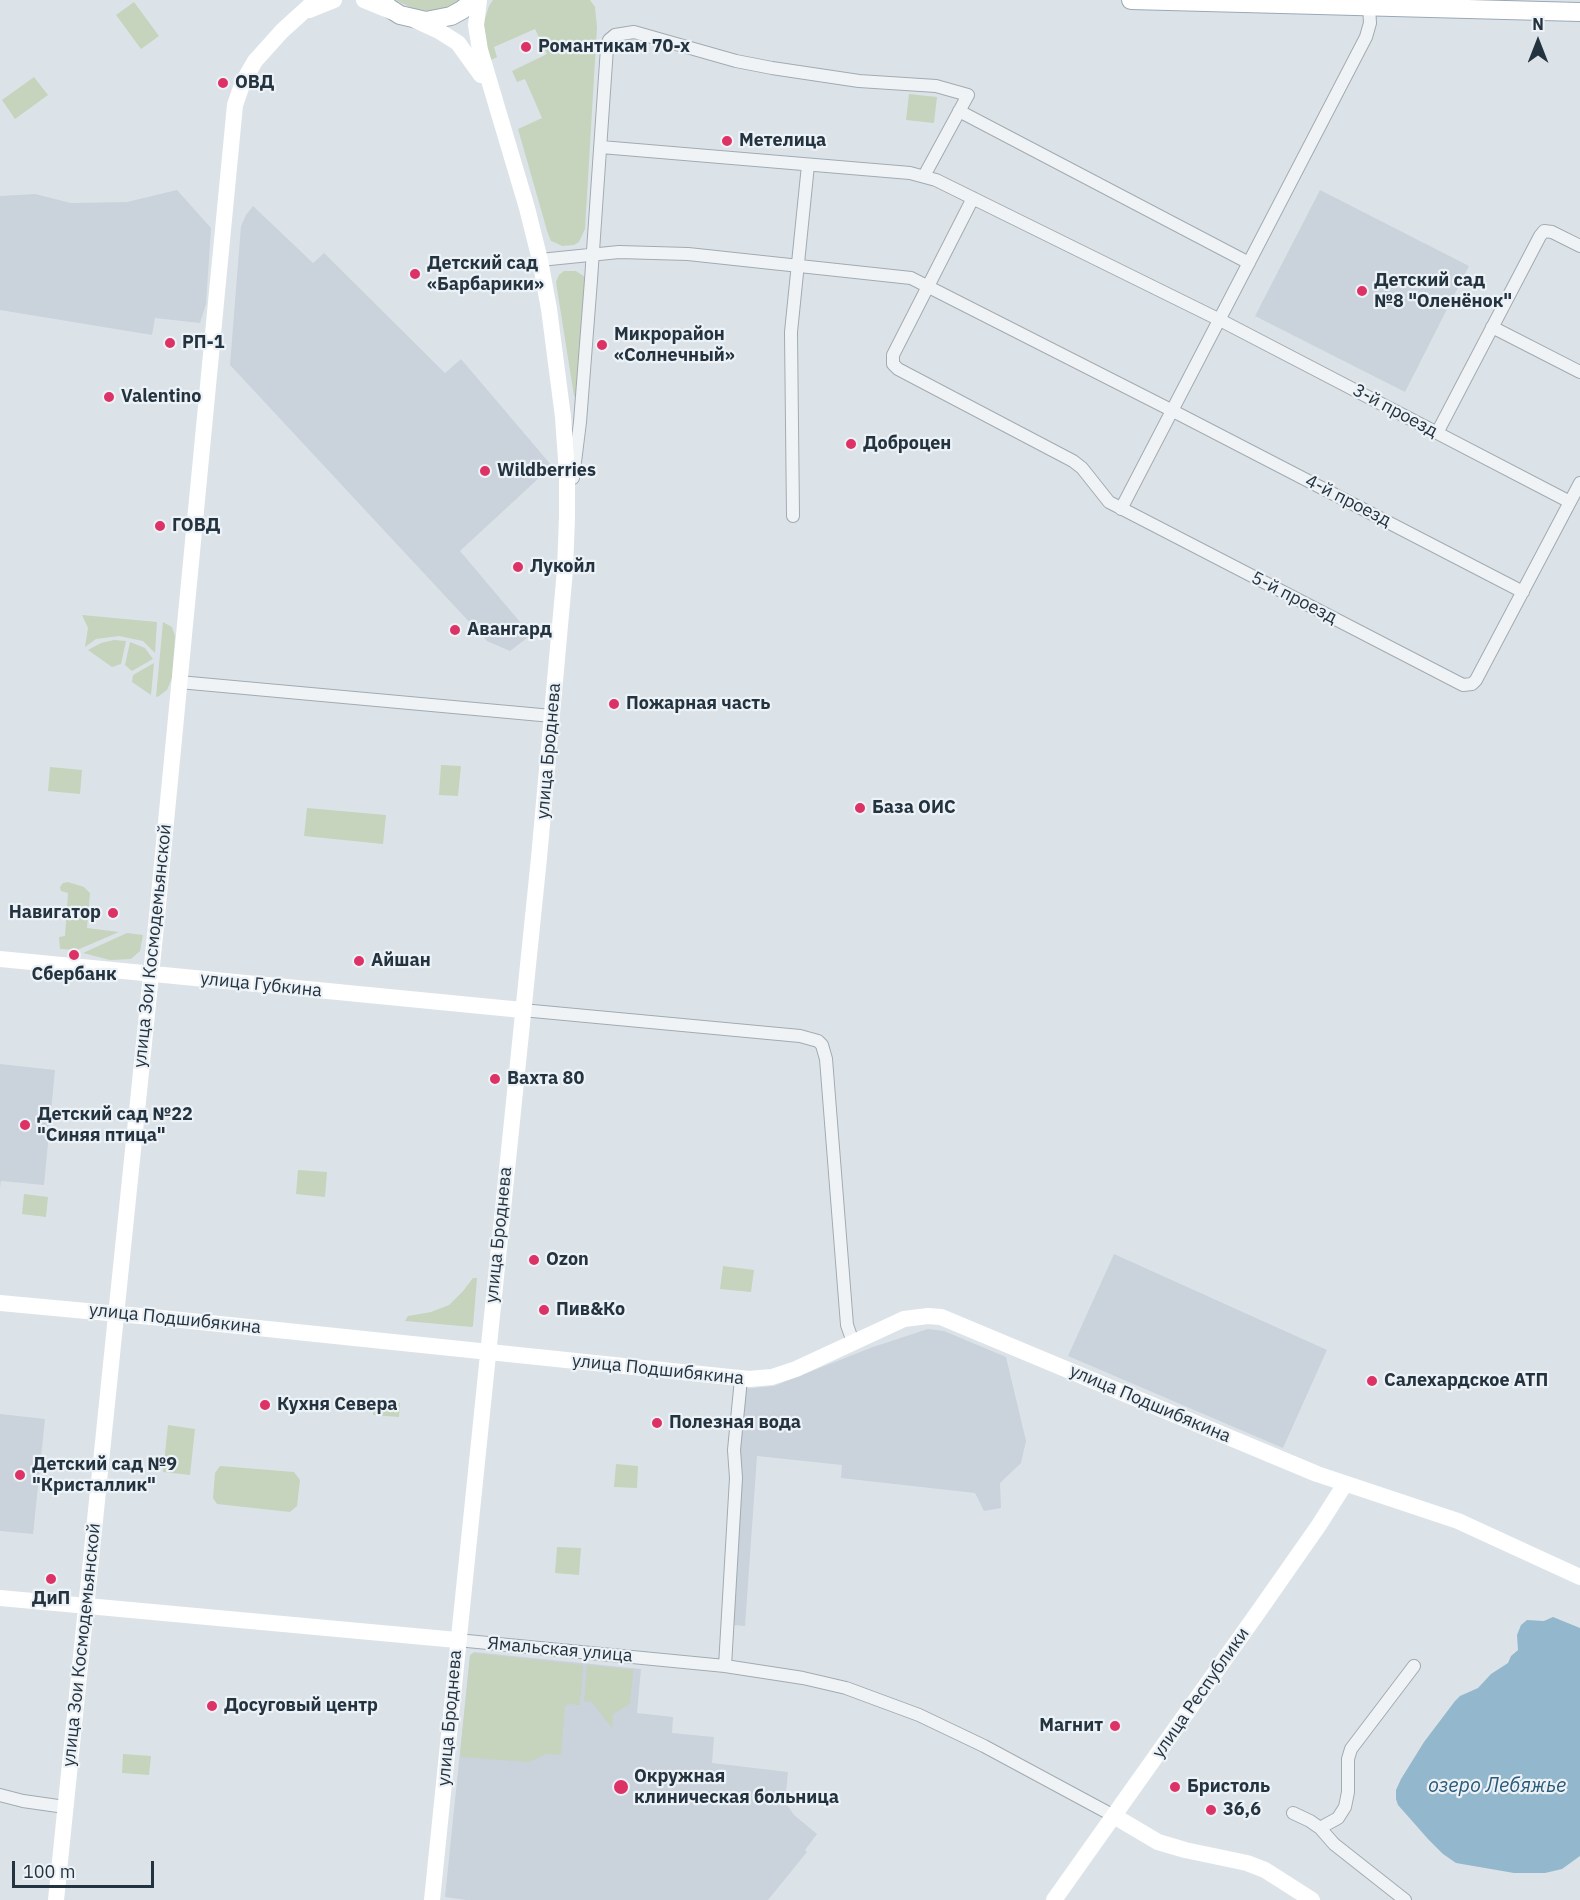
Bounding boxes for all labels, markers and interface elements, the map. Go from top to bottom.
north arrow [1508,12,1568,72]
text: N [1532,14,1544,34]
place label: Романтикам 70-х [538,36,690,58]
marker: Романтикам 70-х [519,40,533,54]
place label: ОВД [235,72,275,94]
marker: ОВД [216,76,230,90]
place label: Метелица [739,130,826,152]
marker: Метелица [720,134,734,148]
place label: Детский сад «Барбарики» [427,253,544,296]
marker: Детский сад «Барбарики» [408,267,422,281]
place label: Детский сад №8 "Оленёнок" [1374,270,1512,312]
marker: Детский сад №8 "Оленёнок" [1355,284,1369,298]
place label: Микрорайон «Солнечный» [614,324,735,366]
place label: РП-1 [182,332,225,354]
marker: РП-1 [163,336,177,350]
marker: Микрорайон «Солнечный» [595,338,609,352]
street label: 3-й проезд [1349,380,1441,442]
place label: Valentino [121,386,201,408]
marker: Valentino [102,390,116,404]
place label: Доброцен [863,433,951,455]
marker: Доброцен [844,437,858,451]
place label: Wildberries [497,460,596,482]
marker: Wildberries [478,464,492,478]
street label: 4-й проезд [1302,470,1394,532]
place label: ГОВД [172,515,220,537]
marker: ГОВД [153,519,167,533]
place label: Лукойл [530,556,596,578]
marker: Лукойл [511,560,525,574]
street label: 5-й проезд [1248,567,1340,629]
place label: Авангард [467,619,552,641]
marker: Авангард [448,623,462,637]
street label: улица Броднева [532,682,566,820]
place label: Пожарная часть [626,693,770,715]
marker: Пожарная часть [607,697,621,711]
place label: База ОИС [872,797,956,819]
marker: База ОИС [853,801,867,815]
street label: улица Зои Космодемьянской [129,823,177,1069]
place label: Навигатор [9,902,101,924]
marker: Навигатор [106,906,120,920]
marker: Сбербанк [67,948,81,962]
place label: Айшан [371,950,431,972]
marker: Айшан [352,954,366,968]
place label: Сбербанк [31,964,117,986]
street label: улица Губкина [199,968,323,1002]
place label: Вахта 80 [507,1068,584,1090]
marker: Вахта 80 [488,1072,502,1086]
place label: Детский сад №22 "Синяя птица" [37,1104,193,1146]
marker: Детский сад №22 "Синяя птица" [18,1118,32,1132]
street label: улица Броднева [481,1166,517,1304]
place label: Ozon [546,1249,589,1271]
marker: Ozon [527,1253,541,1267]
street label: улица Подшибякина [88,1299,262,1339]
place label: Пив&Ко [556,1299,625,1321]
marker: Пив&Ко [537,1303,551,1317]
street label: улица Подшибякина [571,1350,745,1390]
street label: улица Подшибякина [1066,1360,1234,1448]
place label: Салехардское АТП [1384,1370,1548,1392]
marker: Салехардское АТП [1365,1374,1379,1388]
place label: Кухня Севера [277,1394,398,1416]
marker: Кухня Севера [258,1398,272,1412]
place label: Полезная вода [669,1412,801,1434]
marker: Полезная вода [650,1416,664,1430]
place label: Детский сад №9 "Кристаллик" [32,1454,177,1496]
marker: Детский сад №9 "Кристаллик" [13,1468,27,1482]
street label: улица Зои Космодемьянской [58,1522,106,1768]
marker: ДиП [44,1572,58,1586]
place label: ДиП [32,1588,70,1610]
street label: улица Республики [1148,1624,1254,1762]
street label: Ямальская улица [487,1633,633,1667]
street label: улица Броднева [433,1649,467,1787]
place label: Досуговый центр [224,1695,378,1717]
marker: Досуговый центр [205,1699,219,1713]
place label: Магнит [1039,1715,1103,1737]
marker: Магнит [1108,1719,1122,1733]
place label: Окружная клиническая больница [634,1766,839,1808]
water label: озеро Лебяжье [1428,1774,1566,1798]
place label: Бристоль [1187,1776,1270,1798]
marker: Окружная клиническая больница [612,1778,630,1796]
marker: Бристоль [1168,1780,1182,1794]
place label: 36,6 [1223,1799,1261,1821]
marker: 36,6 [1204,1803,1218,1817]
scale bar [15,1849,158,1887]
text: 100 m [23,1860,75,1883]

